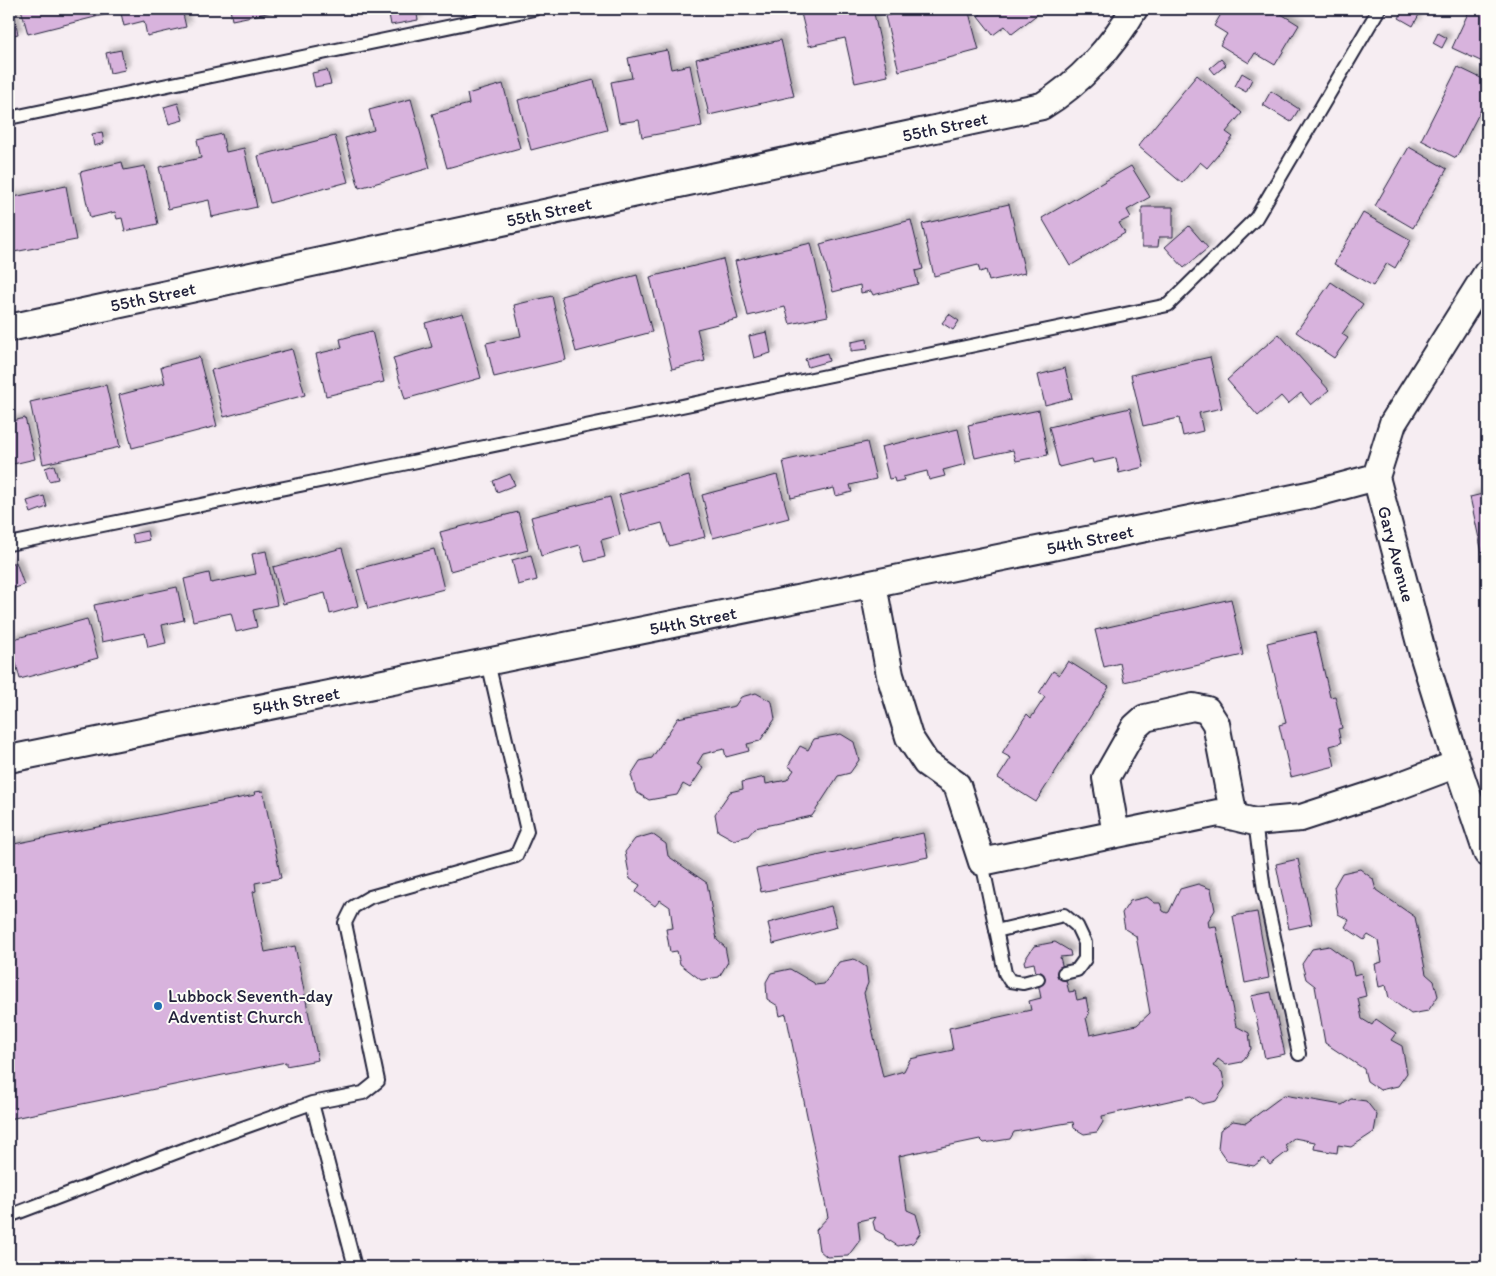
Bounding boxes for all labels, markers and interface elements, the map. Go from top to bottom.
street label: 55th Street [900,107,990,147]
street label: 55th Street [504,192,594,232]
street label: 55th Street [108,277,198,317]
street label: Gary Avenue [1373,504,1419,604]
street label: 54th Street [1045,520,1136,560]
street label: 54th Street [648,602,739,640]
street label: 54th Street [251,682,342,720]
place label: Lubbock Seventh-day Adventist Church [168,985,333,1028]
marker: Lubbock Seventh-day Adventist Church [152,1000,164,1012]

